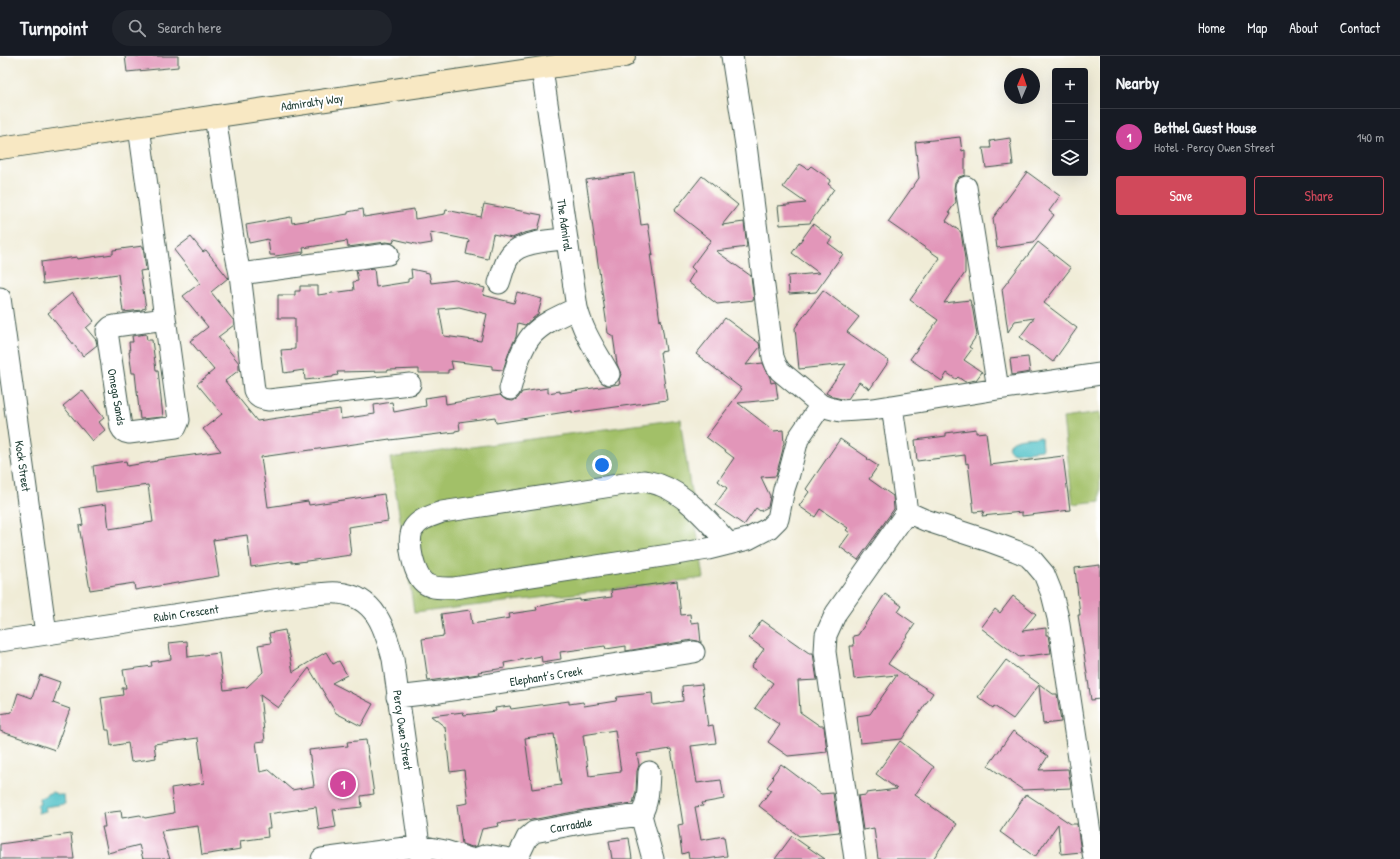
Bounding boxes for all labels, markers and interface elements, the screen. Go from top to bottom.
search box [112,10,392,46]
text: Turnpoint [20,15,88,41]
icon: search [126,17,148,39]
text: Search here [158,17,222,38]
text: Home [1198,18,1225,37]
text: Map [1247,18,1267,37]
text: About [1289,18,1318,37]
text: Contact [1340,18,1380,37]
north arrow [1004,68,1040,104]
map controls [1052,68,1088,176]
button: + [1052,68,1088,104]
text: Nearby [1116,71,1159,94]
street label: Admiralty Way [280,89,344,115]
button: − [1052,104,1088,140]
text: Bethel Guest House [1154,117,1257,138]
text: 1 [1127,128,1131,146]
text: 140 m [1357,128,1384,146]
text: Hotel · Percy Owen Street [1154,138,1275,156]
button: layers [1052,140,1088,176]
button: Save [1116,176,1246,215]
button: Share [1254,176,1384,215]
street label: The Admiral [553,198,577,253]
street label: Omega Sands [104,367,130,427]
street label: Kock Street [11,439,35,494]
your location [592,455,612,475]
street label: Rubin Crescent [152,600,221,626]
street label: Elephant’s Creek [508,662,584,690]
street label: Percy Owen Street [389,689,417,772]
pin: 1 [330,769,356,799]
street label: Carradale [549,813,594,837]

